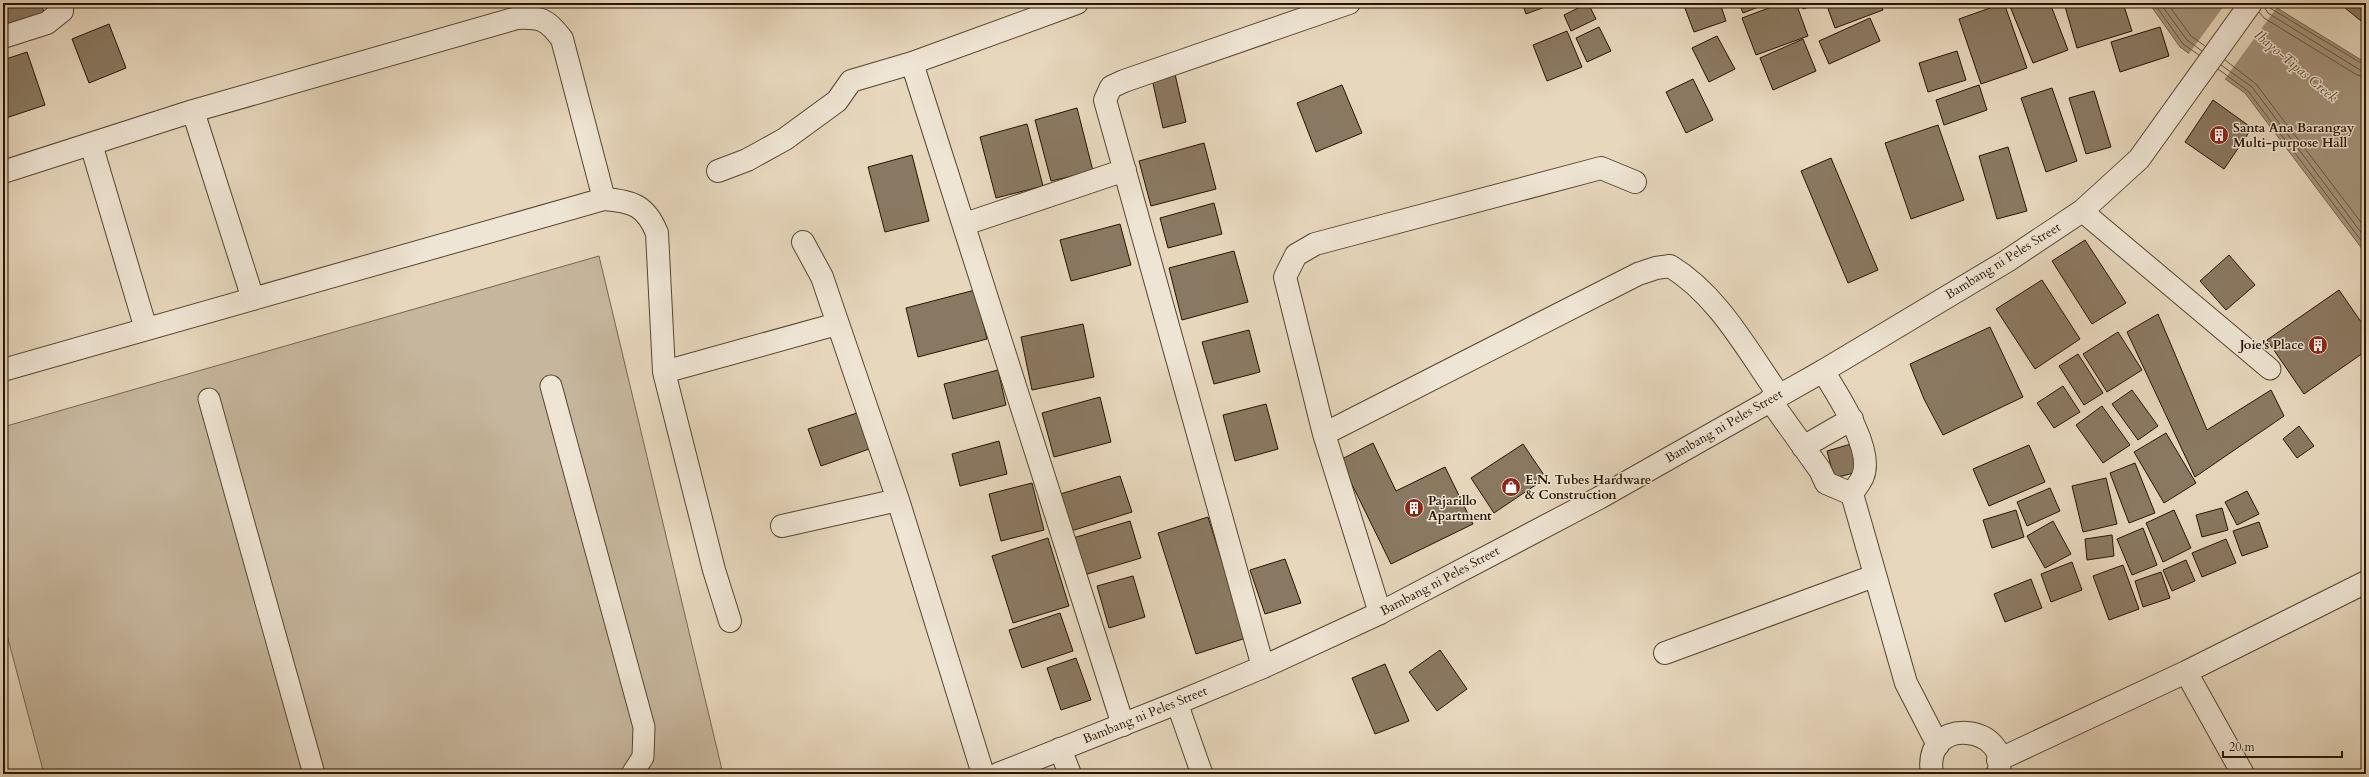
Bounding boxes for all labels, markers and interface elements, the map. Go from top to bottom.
water label: Ibayo-Tipas Creek [2250,25,2342,107]
place label: Santa Ana Barangay Multi-purpose Hall [2233,119,2355,152]
building icon: Santa Ana Barangay Multi-purpose Hall [2208,124,2230,146]
street label: Bambang ni Peles Street [1942,218,2064,304]
building icon: Joie's Place [2307,334,2329,356]
place label: Joie's Place [2238,336,2304,354]
street label: Bambang ni Peles Street [1662,385,1786,467]
place label: E.N. Tubes Hardware & Construction [1525,471,1651,504]
shop icon: E.N. Tubes Hardware & Construction [1500,476,1522,498]
place label: Pajarillo Apartment [1428,492,1492,525]
building icon: Pajarillo Apartment [1403,497,1425,519]
street label: Bambang ni Peles Street [1377,542,1503,620]
street label: Bambang ni Peles Street [1080,682,1210,748]
scale bar [2223,733,2342,759]
text: 20 m [2229,739,2256,755]

